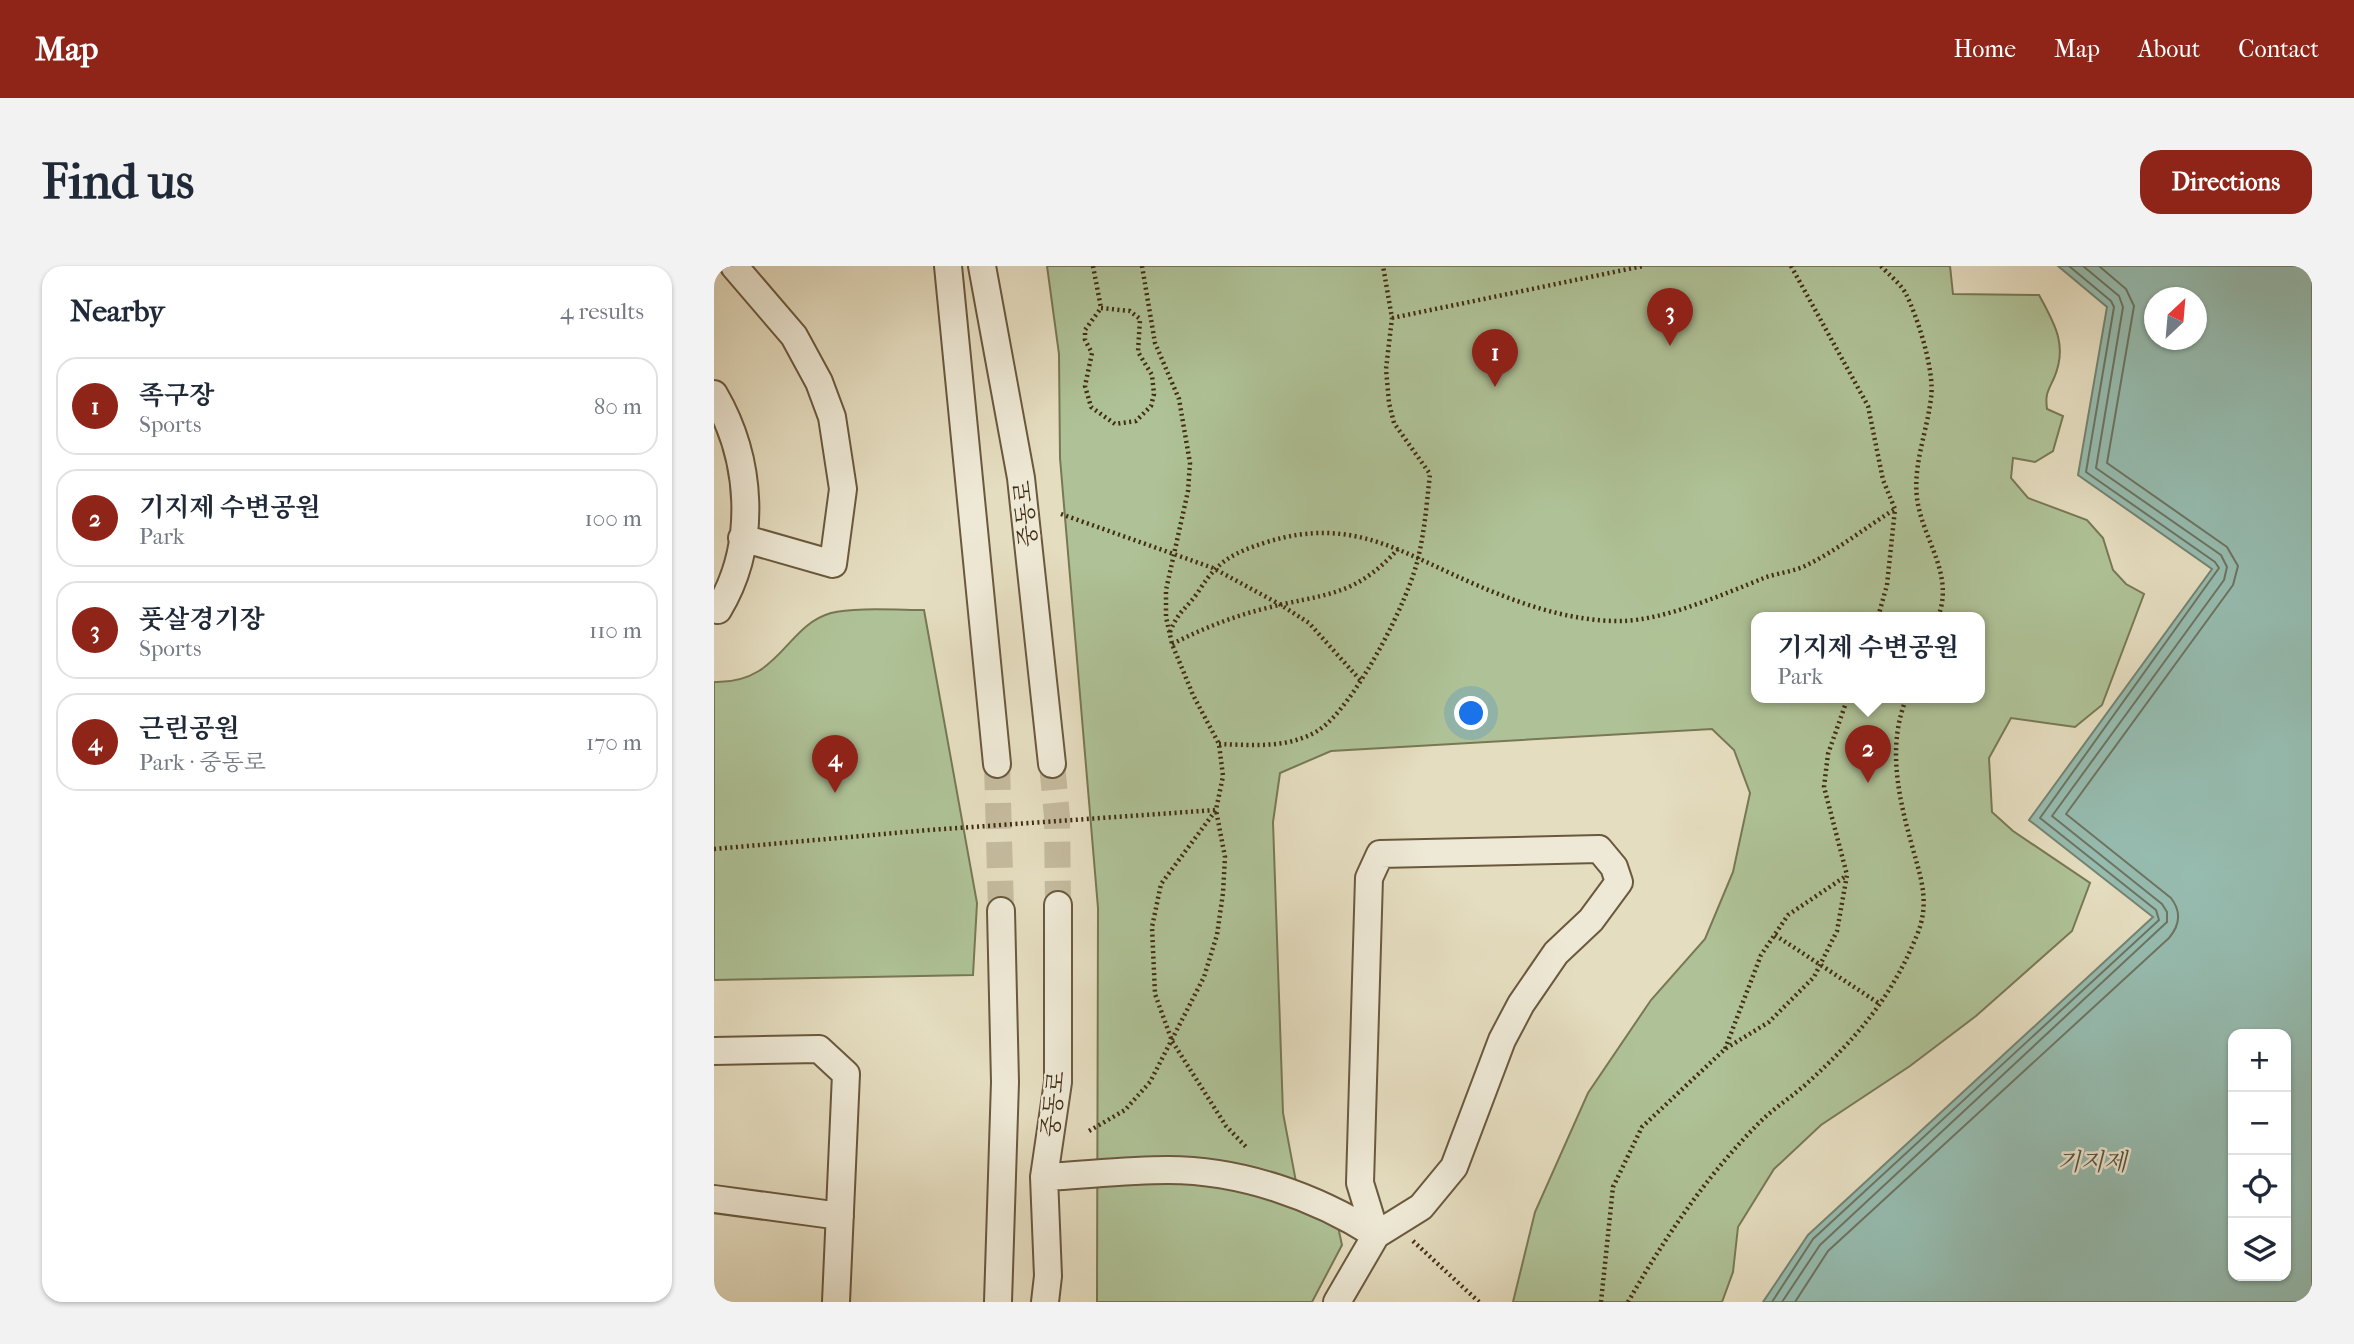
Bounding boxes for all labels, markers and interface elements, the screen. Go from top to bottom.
text: Map [35,30,98,69]
text: Home [1954,35,2016,63]
text: Map [2054,35,2100,63]
text: About [2138,35,2200,63]
text: Contact [2238,35,2319,63]
button: Directions [2140,150,2312,214]
text: Find us [42,153,194,211]
north arrow [2144,287,2207,350]
pin: 3 [1647,288,1693,346]
text: Nearby [70,294,165,329]
text: 4 results [560,298,644,325]
pin: 1 [1472,329,1518,387]
text: 족구장 [139,380,214,411]
text: 1 [91,393,99,420]
text: 80 m [594,393,642,420]
text: Sports [139,411,201,438]
street label: 중동로 [1009,479,1042,549]
text: 기지제 수변공원 [139,492,320,523]
text: 2 [89,505,101,532]
text: 100 m [584,505,642,532]
text: Park [139,523,185,550]
text: 풋살경기장 [139,604,265,635]
popup [1751,612,1985,703]
text: 3 [90,617,100,644]
text: 110 m [589,617,642,644]
text: 기지제 수변공원 [1777,632,1959,663]
text: Sports [139,635,201,662]
text: Park [1777,663,1823,690]
your location [1454,696,1488,730]
text: 근린공원 [139,713,239,744]
pin: 2 [1845,725,1891,783]
text: 4 [88,729,102,756]
text: 170 m [586,729,642,756]
pin: 4 [812,735,858,793]
text: Park · 중동로 [139,749,266,776]
map controls [2228,1029,2291,1281]
button: + [2228,1029,2291,1092]
street label: 중동로 [1037,1069,1070,1139]
button: − [2228,1092,2291,1155]
water label: 기지제 [2057,1148,2130,1176]
button: locate [2228,1155,2291,1218]
button: layers [2228,1218,2291,1281]

